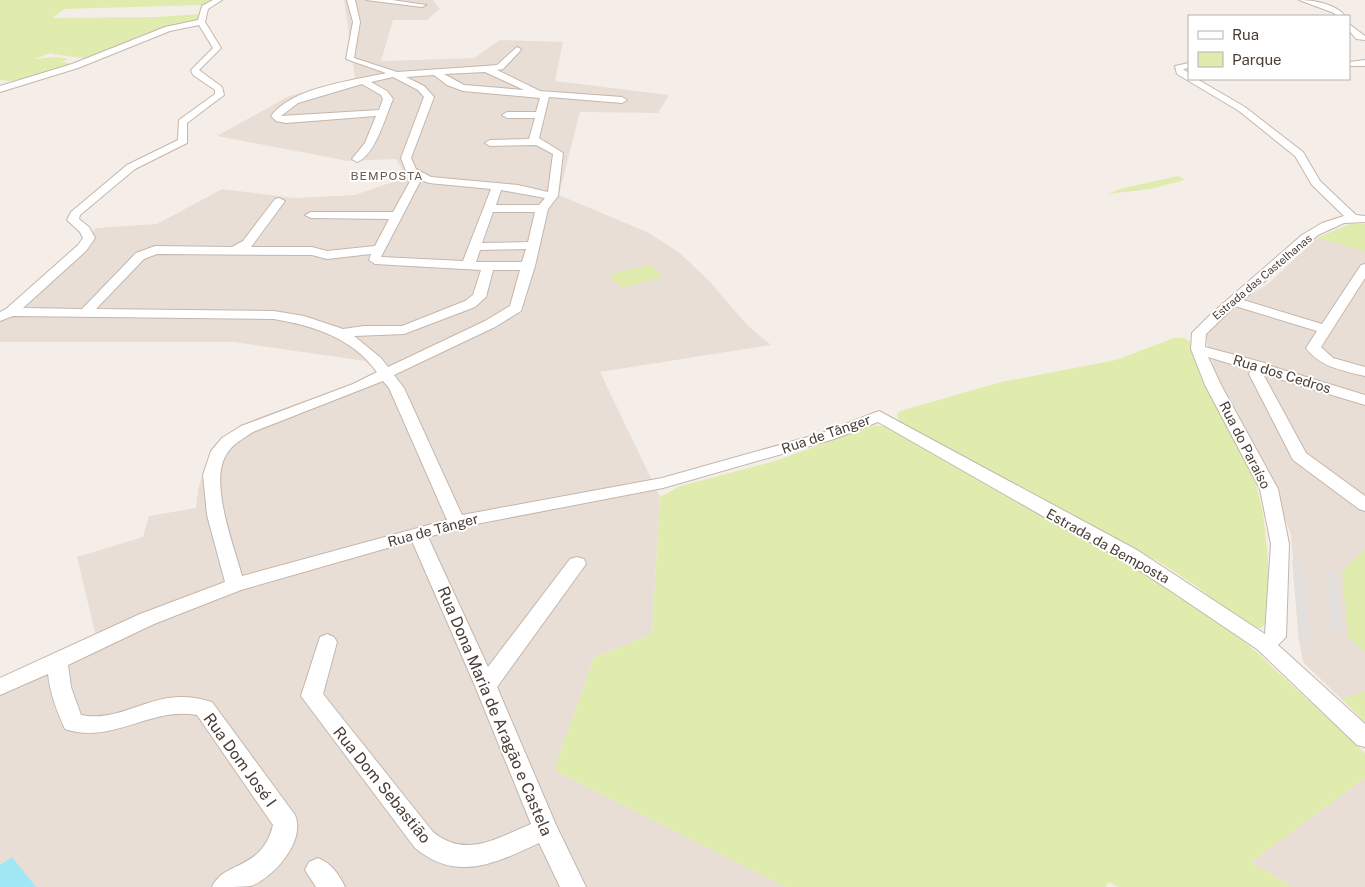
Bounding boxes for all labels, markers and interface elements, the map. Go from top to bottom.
legend [1188,15,1350,80]
text: Rua [1232,26,1259,43]
text: Parque [1232,51,1282,68]
district label: BEMPOSTA [350,169,424,183]
street label: Estrada das Castelhanas [1210,232,1314,322]
street label: Rua dos Cedros [1231,352,1333,396]
street label: Rua do Paraíso [1216,399,1274,491]
street label: Rua de Tânger [779,411,873,457]
street label: Estrada da Bemposta [1044,505,1172,587]
street label: Rua de Tânger [386,510,480,550]
street label: Rua Dona Maria de Aragão e Castela [434,583,556,839]
street label: Rua Dom José I [200,709,280,811]
street label: Rua Dom Sebastião [329,723,435,847]

